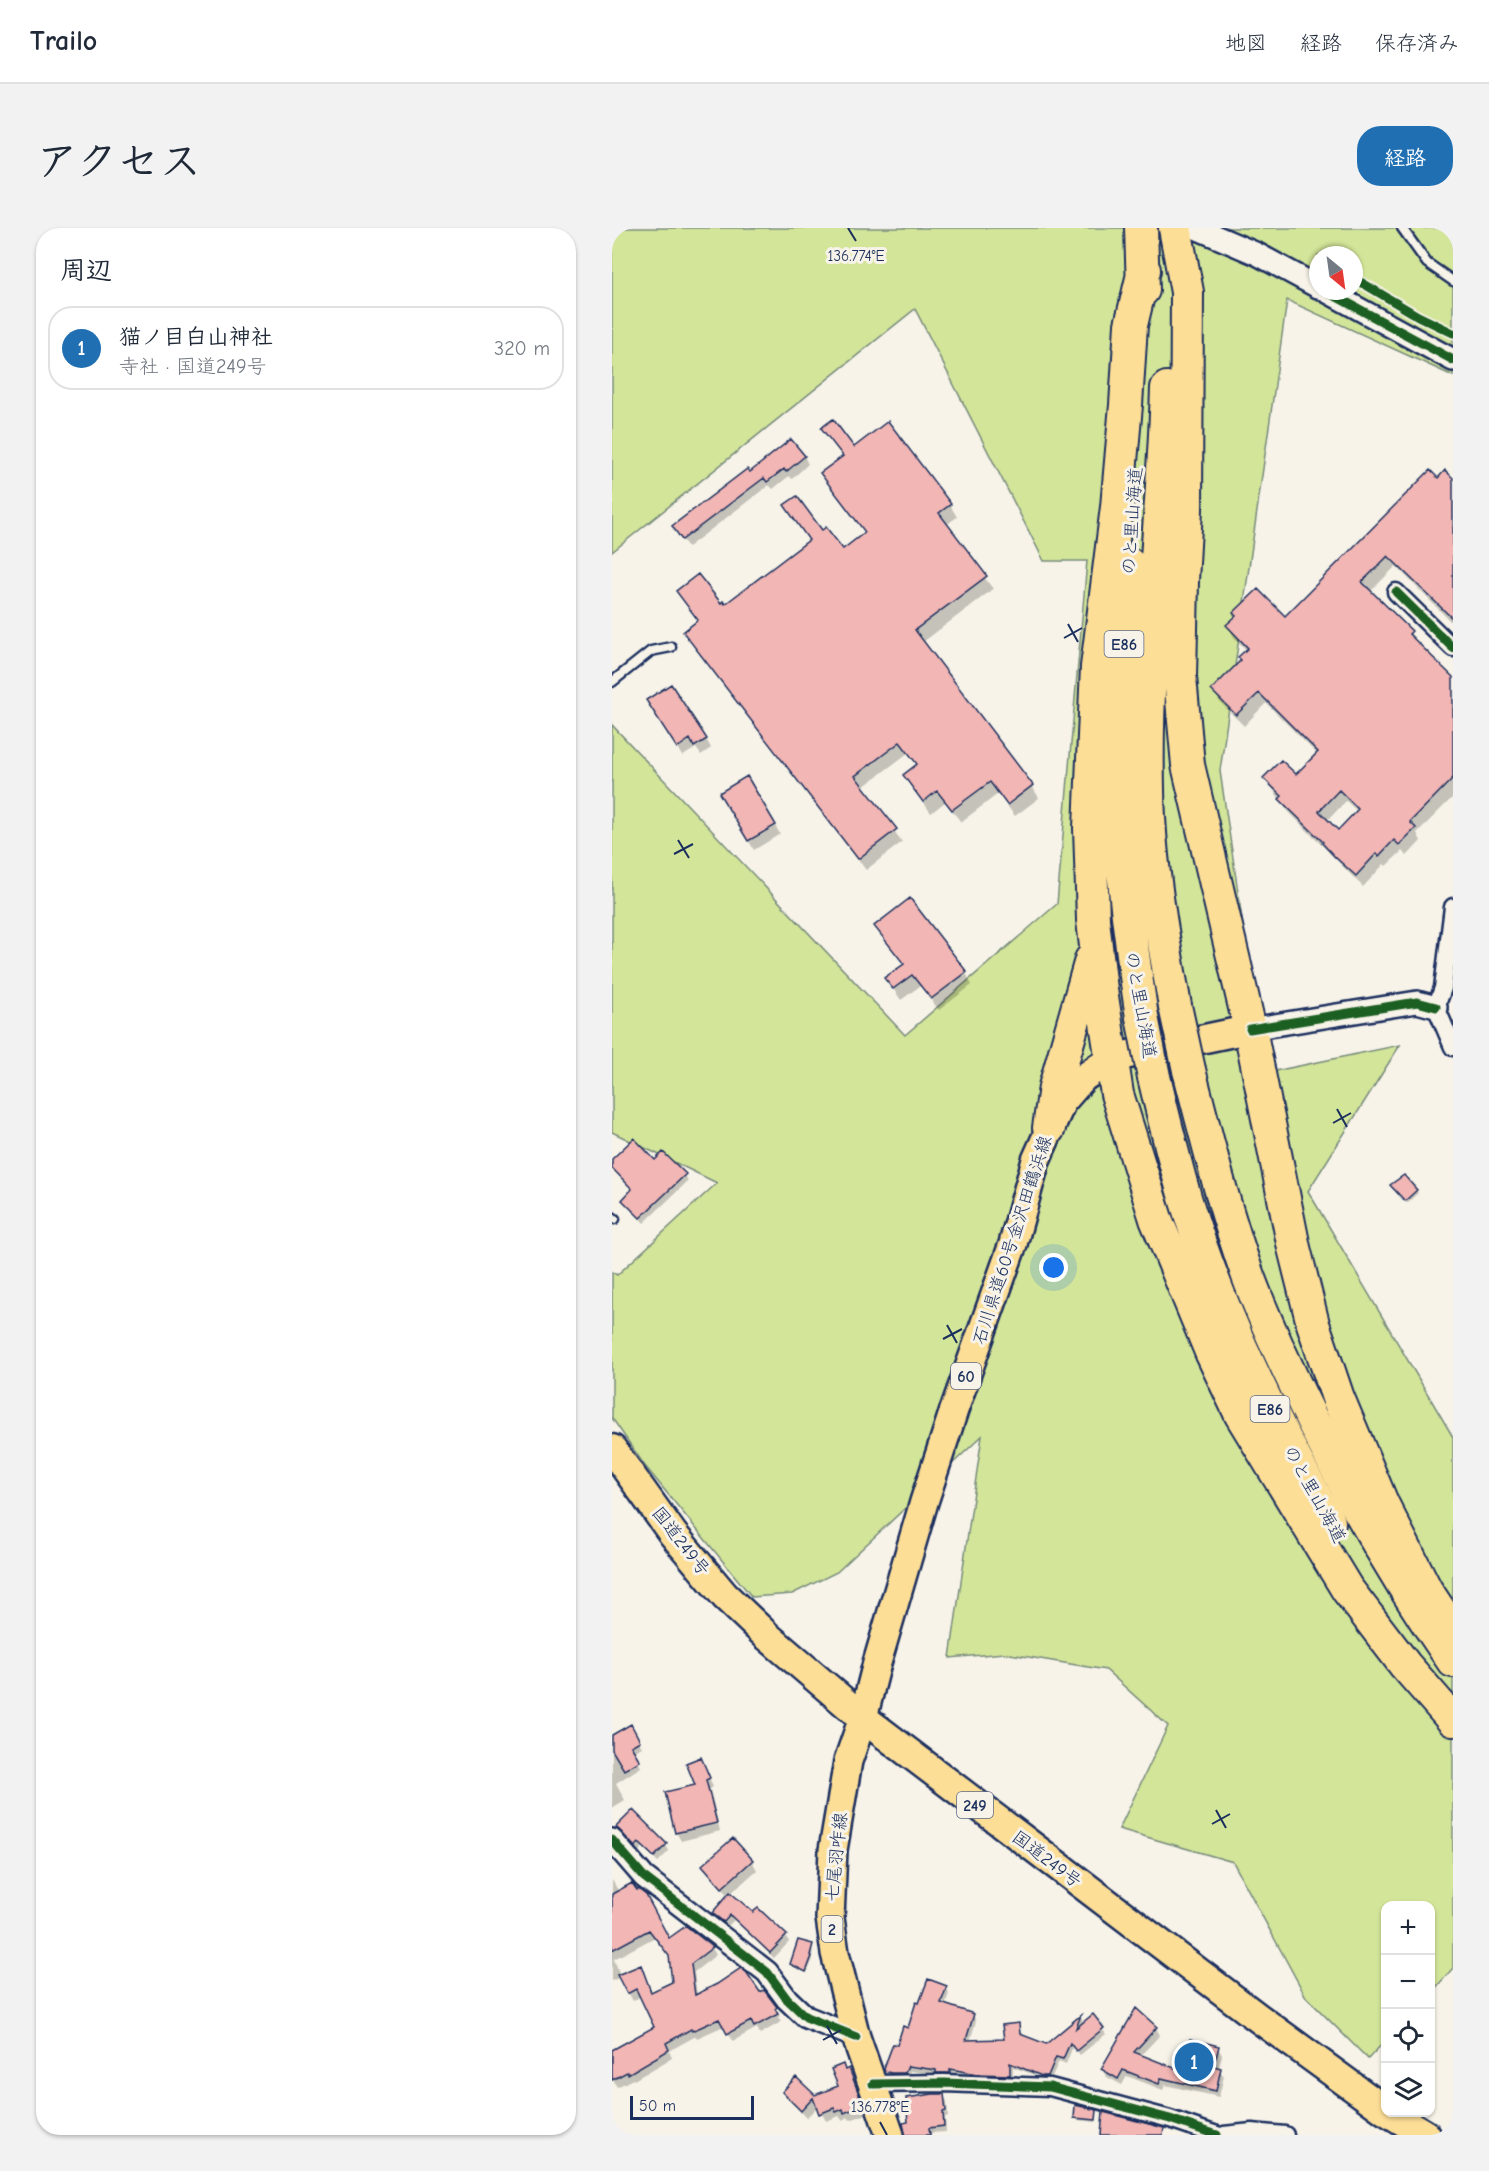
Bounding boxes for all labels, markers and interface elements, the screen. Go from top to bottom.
text: Trailo [30,25,97,57]
text: 地図 [1225,31,1267,55]
text: 経路 [1300,31,1342,55]
text: 保存済み [1375,31,1459,55]
button: 経路 [1357,126,1453,186]
text: アクセス [36,137,201,186]
north arrow [1309,246,1363,300]
text: 136.774°E [828,247,884,265]
text: 周辺 [60,256,112,286]
text: 猫ノ目白山神社 [119,324,273,350]
text: 1 [78,337,85,360]
text: 320 m [494,337,550,360]
text: 寺社 · 国道249号 [119,355,267,378]
street label: のと里山海道 [1118,466,1147,576]
road number: E86 [1104,631,1144,657]
street label: のと里山海道 [1121,950,1160,1060]
street label: 石川県道60号金沢田鶴浜線 [969,1133,1056,1347]
your location [1039,1253,1068,1282]
road number: 60 [951,1363,981,1389]
road number: E86 [1250,1396,1290,1422]
street label: のと里山海道 [1279,1442,1350,1547]
street label: 国道249号 [647,1503,714,1580]
road number: 249 [957,1792,993,1818]
street label: 七尾羽咋線 [821,1811,852,1903]
street label: 国道249号 [1008,1826,1086,1892]
map controls [1381,1901,1435,2117]
button: + [1381,1901,1435,1955]
road number: 2 [822,1916,842,1942]
button: − [1381,1955,1435,2009]
button: locate [1381,2009,1435,2063]
pin: 1 [1174,2040,1214,2084]
button: layers [1381,2063,1435,2117]
scale bar [630,2093,754,2120]
text: 50 m [639,2097,676,2115]
text: 136.778°E [851,2098,909,2116]

